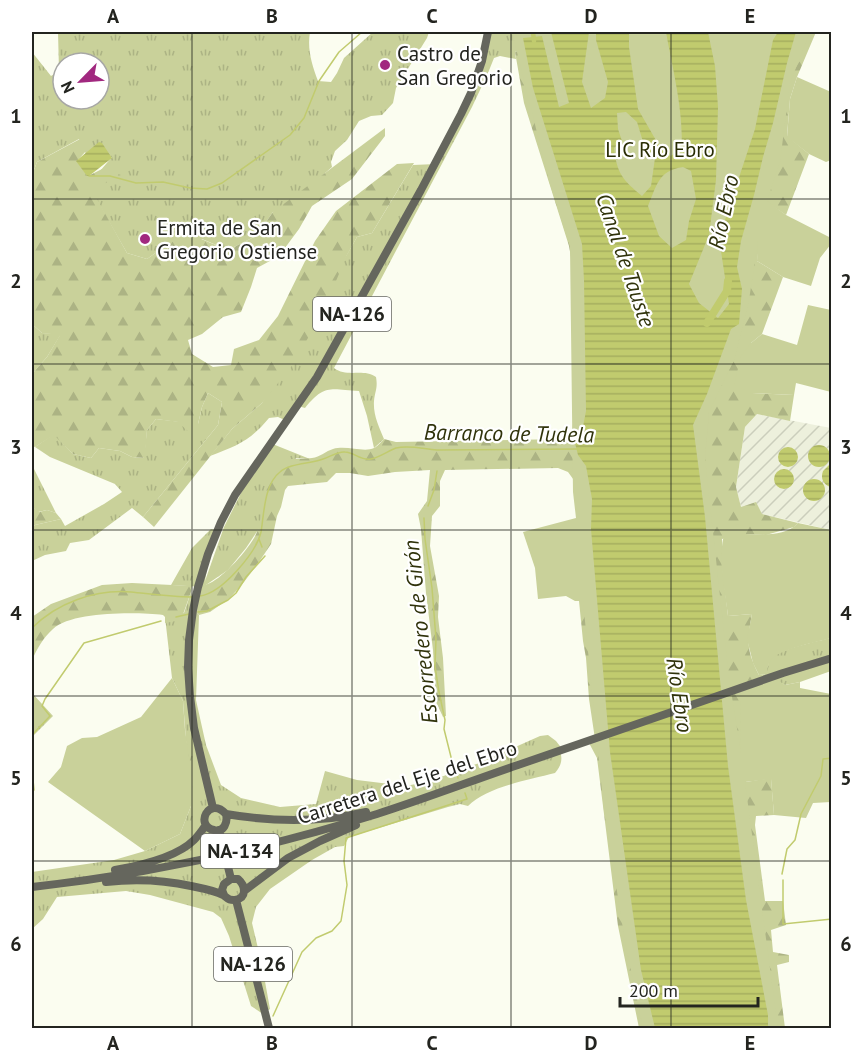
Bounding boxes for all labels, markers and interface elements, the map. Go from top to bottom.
text: A [107,3,120,29]
text: B [266,3,278,29]
text: C [426,3,438,29]
text: D [585,3,598,29]
text: E [745,3,755,29]
place label: Castro de San Gregorio [397,40,513,91]
north arrow [51,51,111,111]
marker: Castro de San Gregorio [378,58,392,72]
text: N [56,78,79,96]
text: 1 [10,103,22,129]
text: 1 [840,103,852,129]
park label: LIC Río Ebro [605,136,715,163]
water label: Río Ebro [701,172,745,252]
water label: Canal de Tauste [590,189,662,331]
place label: Ermita de San Gregorio Ostiense [157,214,317,265]
marker: Ermita de San Gregorio Ostiense [138,232,152,246]
text: 2 [10,268,22,294]
text: 2 [840,268,852,294]
road number: NA-126 [313,297,391,331]
water label: Barranco de Tudela [424,418,595,448]
text: 3 [10,434,22,460]
text: 3 [840,434,852,460]
water label: Escorredero de Girón [396,539,444,725]
text: 4 [10,600,22,626]
text: 4 [840,600,852,626]
water label: Río Ebro [660,656,700,735]
street label: Carretera del Eje del Ebro [294,734,520,830]
text: 5 [10,765,22,791]
text: 5 [840,765,852,791]
road number: NA-134 [201,834,279,868]
text: 6 [10,931,22,957]
text: 6 [840,931,852,957]
road number: NA-126 [214,947,292,981]
scale bar [620,970,758,1008]
text: 200 m [629,979,678,1002]
text: A [107,1030,120,1056]
text: B [266,1030,278,1056]
text: C [426,1030,438,1056]
text: D [585,1030,598,1056]
text: E [745,1030,755,1056]

